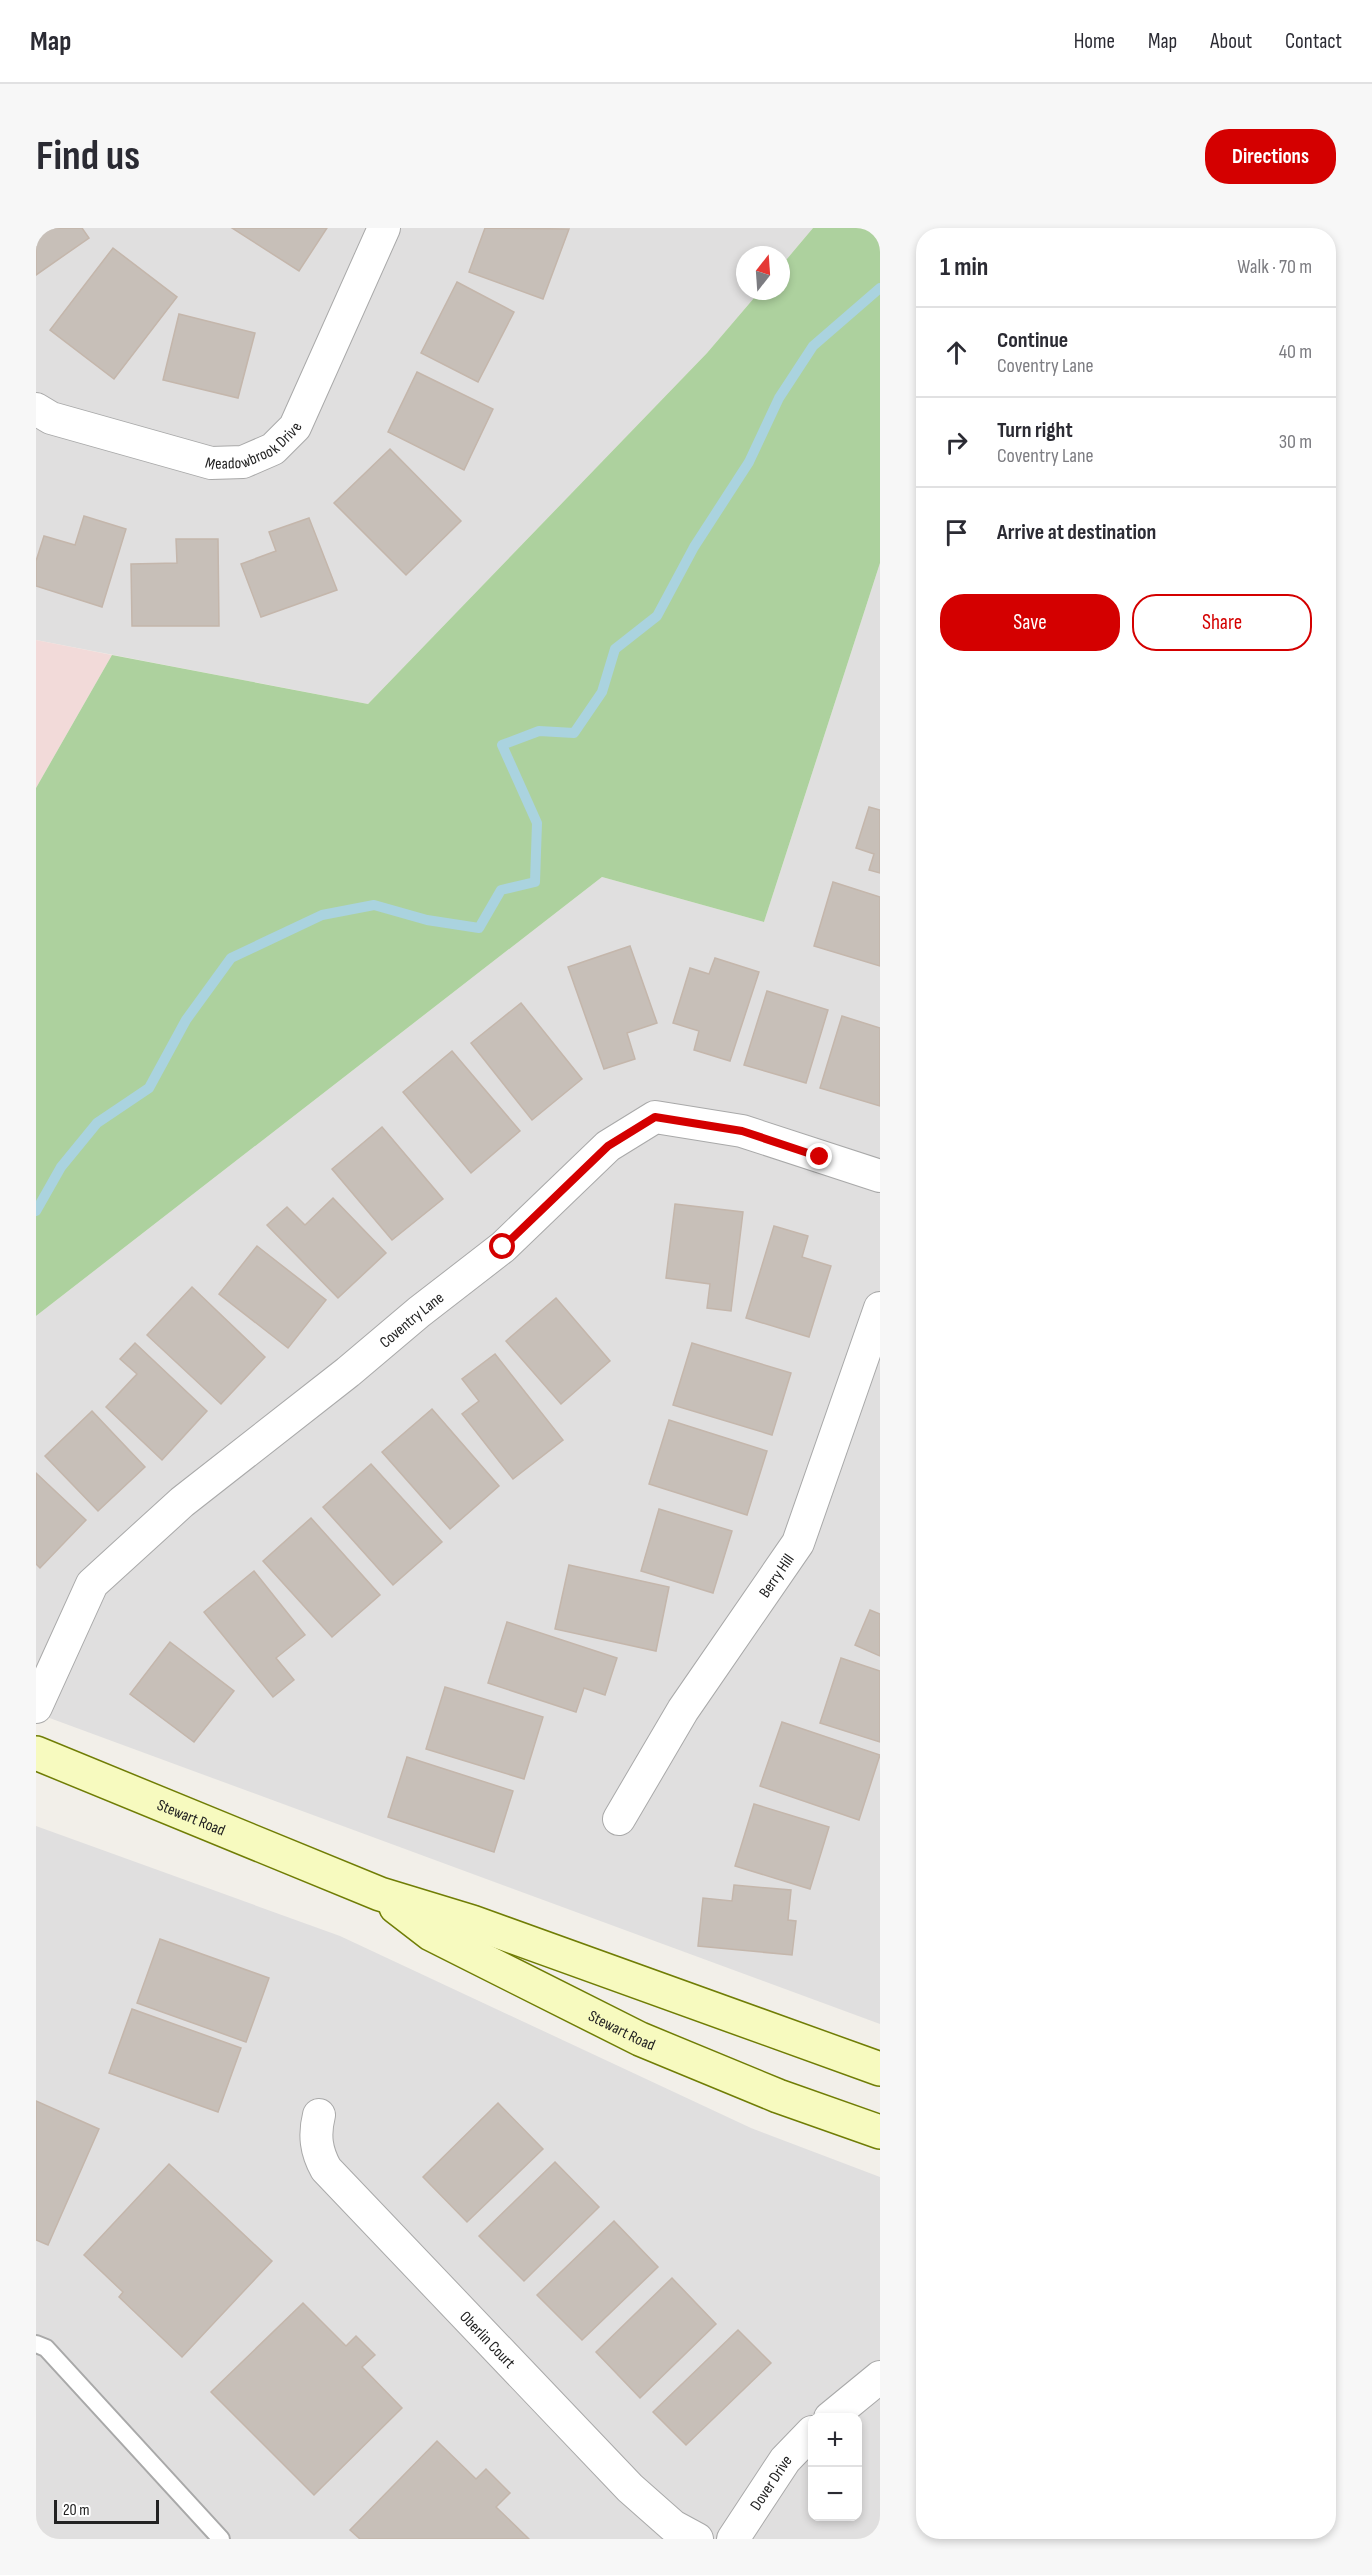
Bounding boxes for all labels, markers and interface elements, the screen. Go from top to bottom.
text: Map [30,25,71,58]
text: Home [1074,29,1115,54]
text: Map [1148,29,1177,54]
text: About [1210,29,1252,54]
text: Contact [1285,29,1342,54]
button: Directions [1205,129,1336,184]
text: Find us [36,131,140,182]
north arrow [736,246,790,300]
text: 1 min [940,252,988,283]
text: Walk · 70 m [1237,255,1312,279]
text: Continue [997,327,1068,354]
icon: ahead [940,336,973,369]
text: 40 m [1279,340,1312,364]
text: Coventry Lane [997,354,1094,378]
text: Turn right [997,417,1073,444]
street label: Meadowbrook Drive [203,420,307,475]
icon: right [940,426,973,459]
text: 30 m [1279,430,1312,454]
text: Coventry Lane [997,444,1094,468]
icon: arrive [940,516,973,549]
text: Arrive at destination [997,519,1156,546]
button: Save [940,594,1120,651]
button: Share [1132,594,1312,651]
route end [806,1143,832,1169]
route start [489,1233,515,1259]
street label: Coventry Lane [376,1289,448,1352]
street label: Berry Hill [755,1551,799,1602]
street label: Stewart Road [154,1796,228,1841]
street label: Stewart Road [585,2007,658,2055]
street label: Oberlin Court [455,2308,519,2373]
map controls [808,2413,862,2521]
button: + [808,2413,862,2467]
street label: Dover Drive [747,2451,796,2514]
button: − [808,2467,862,2521]
scale bar [54,2497,159,2524]
text: 20 m [63,2501,90,2520]

